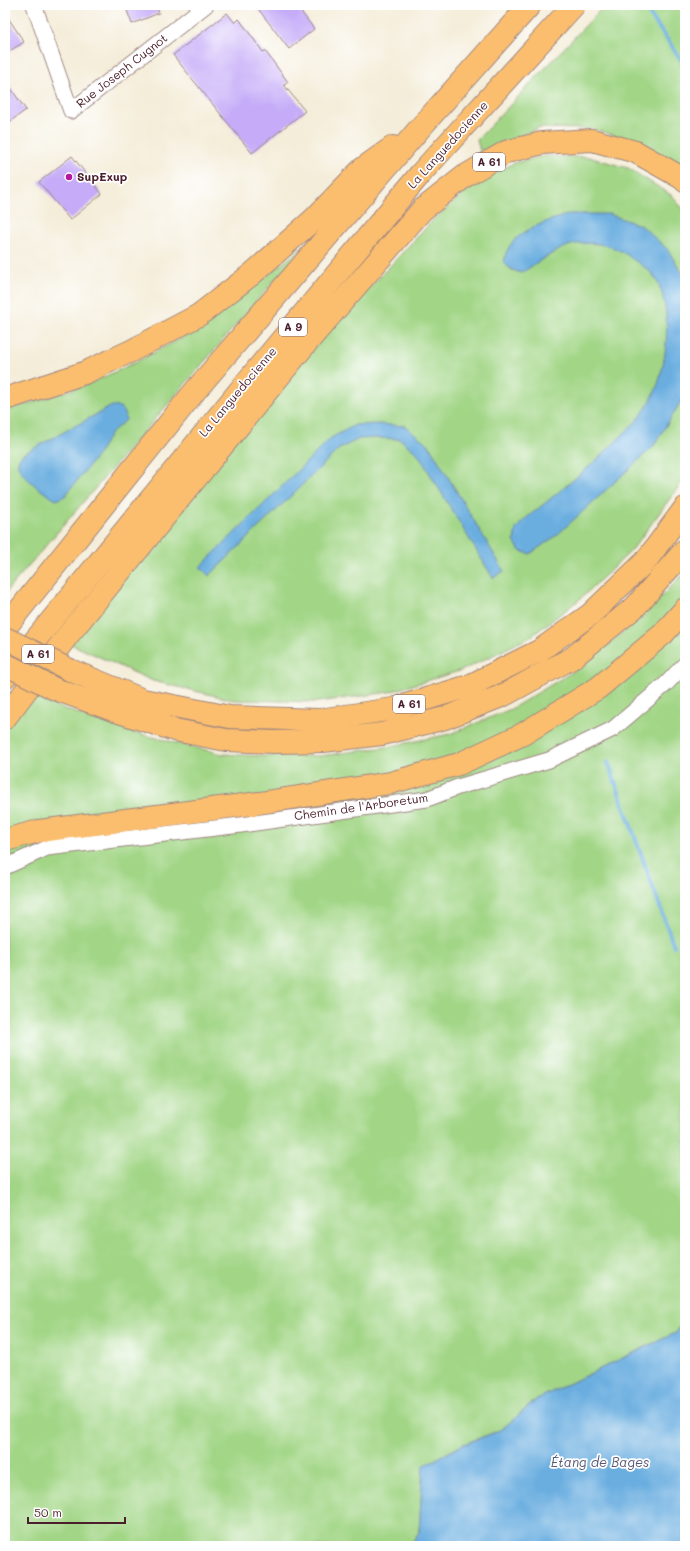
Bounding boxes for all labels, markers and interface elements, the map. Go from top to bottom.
street label: Rue Joseph Cugnot [72,30,170,111]
street label: La Languedocienne [404,97,491,192]
road number: A 61 [473,153,505,171]
place label: SupExup [77,168,128,184]
marker: SupExup [64,172,74,182]
road number: A 9 [279,318,307,336]
street label: La Languedocienne [195,343,280,440]
road number: A 61 [22,645,54,663]
road number: A 61 [393,695,425,713]
street label: Chemin de l'Arboretum [293,789,429,823]
water label: Étang de Bages [551,1453,649,1470]
scale bar [28,1499,125,1525]
text: 50 m [34,1504,62,1520]

